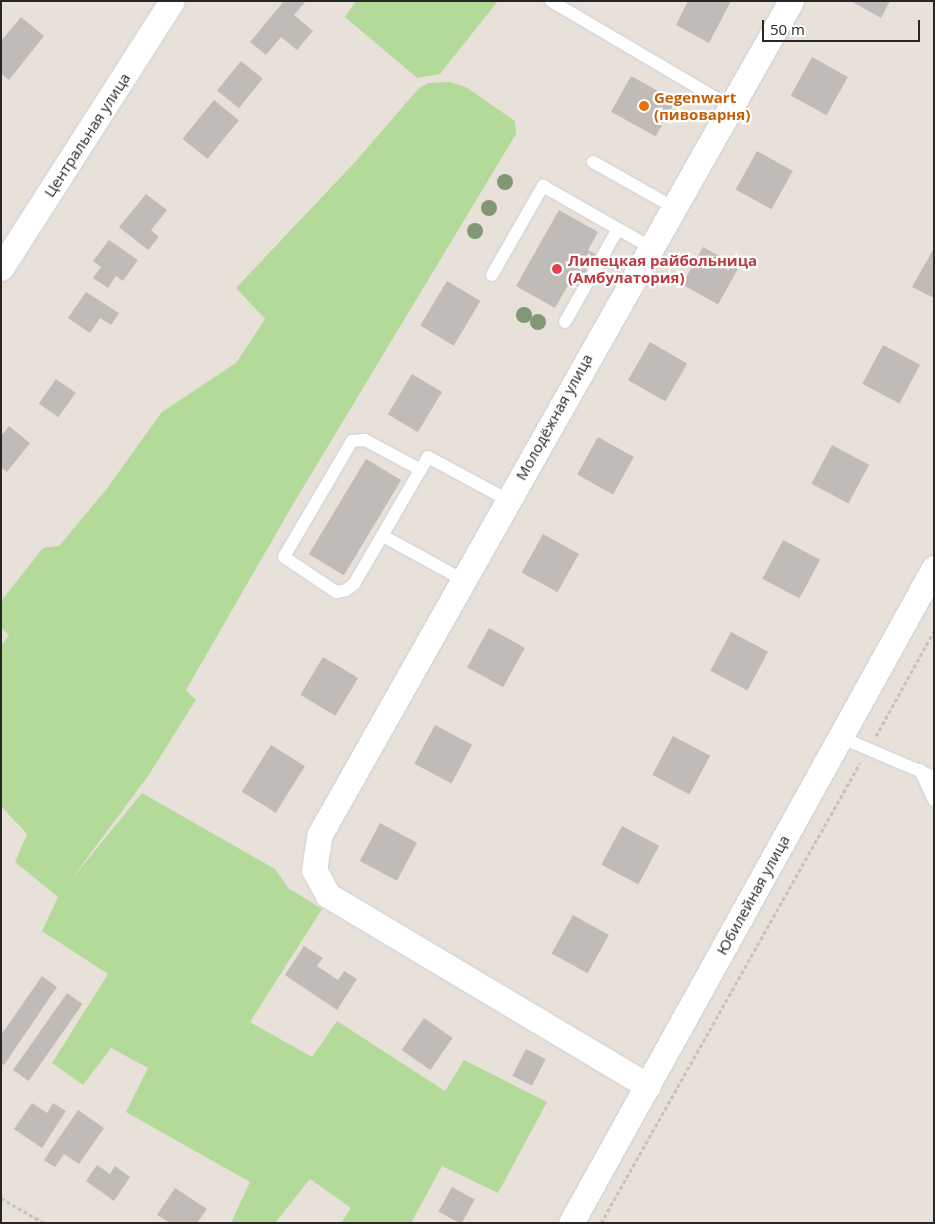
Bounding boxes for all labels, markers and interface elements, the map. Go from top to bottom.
scale bar [765,10,922,42]
text: 50 m [770,19,805,39]
street label: Центральная улица [40,70,134,200]
place label: Gegenwart (пивоварня) [654,88,750,123]
marker: Gegenwart (пивоварня) [638,100,650,112]
place label: Липецкая райбольница (Амбулатория) [568,251,757,286]
marker: Липецкая райбольница (Амбулатория) [550,262,564,276]
street label: Молодёжная улица [512,351,596,483]
street label: Юбилейная улица [713,832,793,958]

